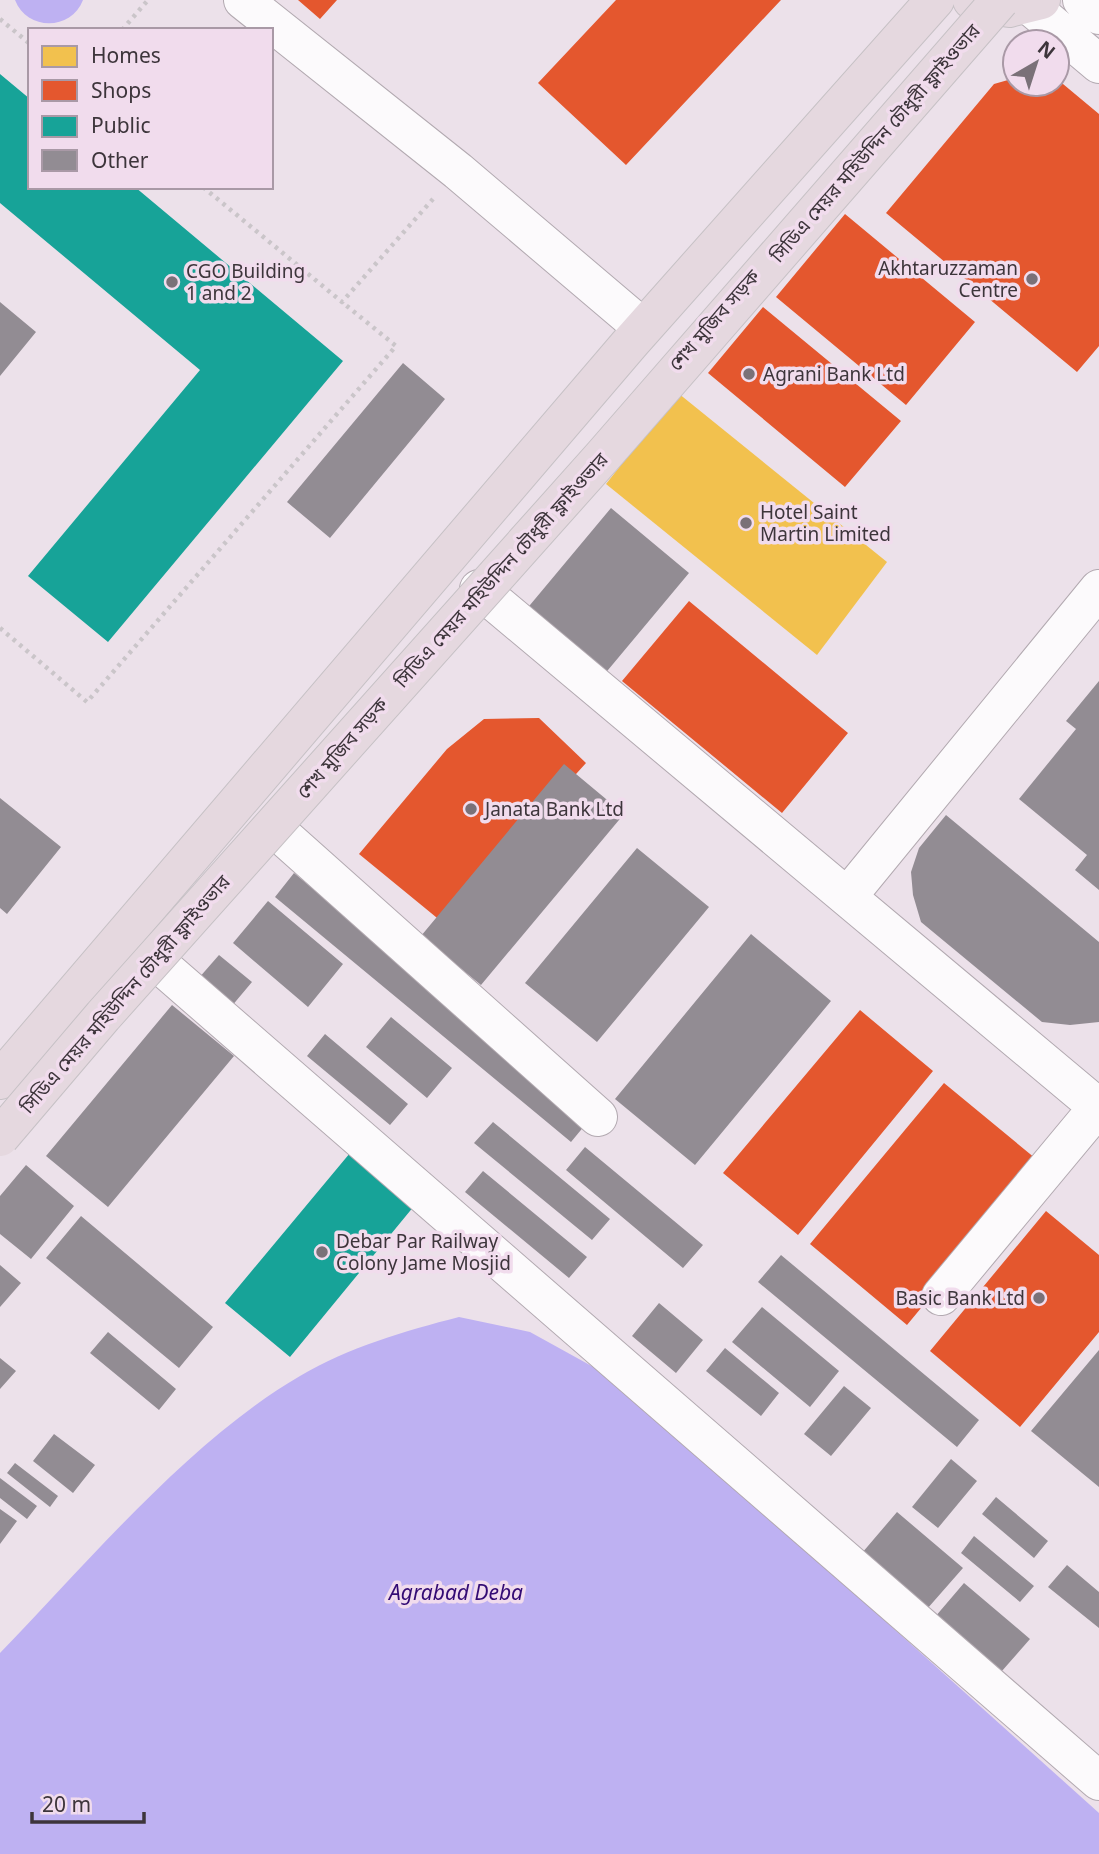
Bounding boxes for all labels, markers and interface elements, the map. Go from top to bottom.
street label: সিডিএ মেয়র মহিউদ্দিন চৌধুরী ফ্লাইওভার [764,18,986,268]
legend [28,28,273,189]
north arrow [1001,28,1071,98]
text: N [1033,35,1061,65]
text: Homes [91,41,161,69]
text: Shops [91,76,151,104]
text: Public [91,111,151,139]
text: Other [91,146,149,174]
place label: Akhtaruzzaman Centre [878,255,1018,303]
place label: CGO Building 1 and 2 [186,258,305,306]
street label: শেখ মুজিব সড়ক [663,263,766,376]
marker: Akhtaruzzaman Centre [1024,271,1040,287]
marker: CGO Building 1 and 2 [164,274,180,290]
place label: Agrani Bank Ltd [763,361,905,387]
marker: Agrani Bank Ltd [741,366,757,382]
street label: সিডিএ মেয়র মহিউদ্দিন চৌধুরী ফ্লাইওভার [388,446,614,694]
place label: Hotel Saint Martin Limited [760,499,891,547]
marker: Hotel Saint Martin Limited [738,515,754,531]
street label: শেখ মুজিব সড়ক [291,691,394,804]
place label: Janata Bank Ltd [483,796,624,822]
marker: Janata Bank Ltd [463,801,479,817]
street label: সিডিএ মেয়র মহিউদ্দিন চৌধুরী ফ্লাইওভার [14,869,236,1119]
place label: Debar Par Railway Colony Jame Mosjid [336,1228,511,1276]
marker: Debar Par Railway Colony Jame Mosjid [314,1244,330,1260]
place label: Basic Bank Ltd [896,1285,1025,1311]
marker: Basic Bank Ltd [1031,1290,1047,1306]
water label: Agrabad Deba [387,1578,523,1606]
scale bar [32,1780,144,1824]
text: 20 m [42,1790,91,1818]

